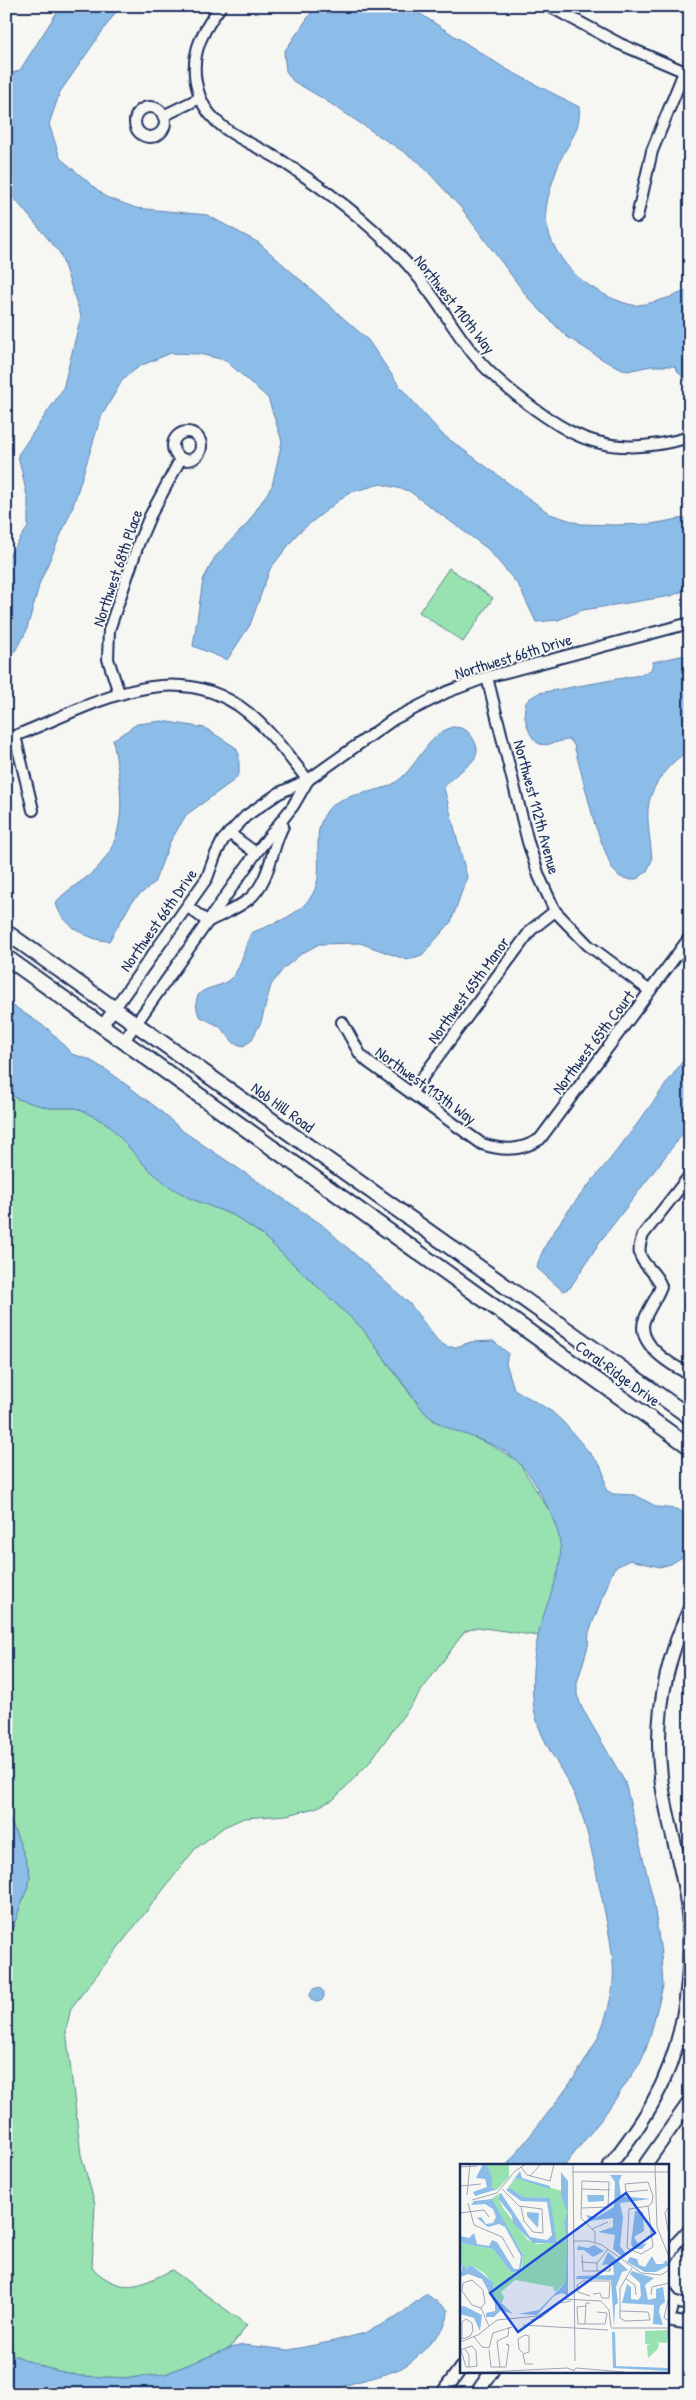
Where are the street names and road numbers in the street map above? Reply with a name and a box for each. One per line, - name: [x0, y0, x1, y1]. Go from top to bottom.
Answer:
- street label: Northwest 110th Way: [409, 250, 501, 358]
- street label: Northwest 68th Place: [87, 506, 148, 629]
- street label: Northwest 66th Drive: [452, 628, 575, 684]
- street label: Northwest 112th Avenue: [509, 737, 566, 877]
- street label: Northwest 66th Drive: [114, 864, 202, 976]
- street label: Northwest 65th Manor: [422, 932, 514, 1048]
- street label: Northwest 65th Court: [547, 985, 640, 1098]
- street label: Northwest 113th Way: [371, 1041, 481, 1129]
- street label: Nob Hill Road: [247, 1077, 319, 1137]
- street label: Coral Ridge Drive: [571, 1335, 665, 1412]

